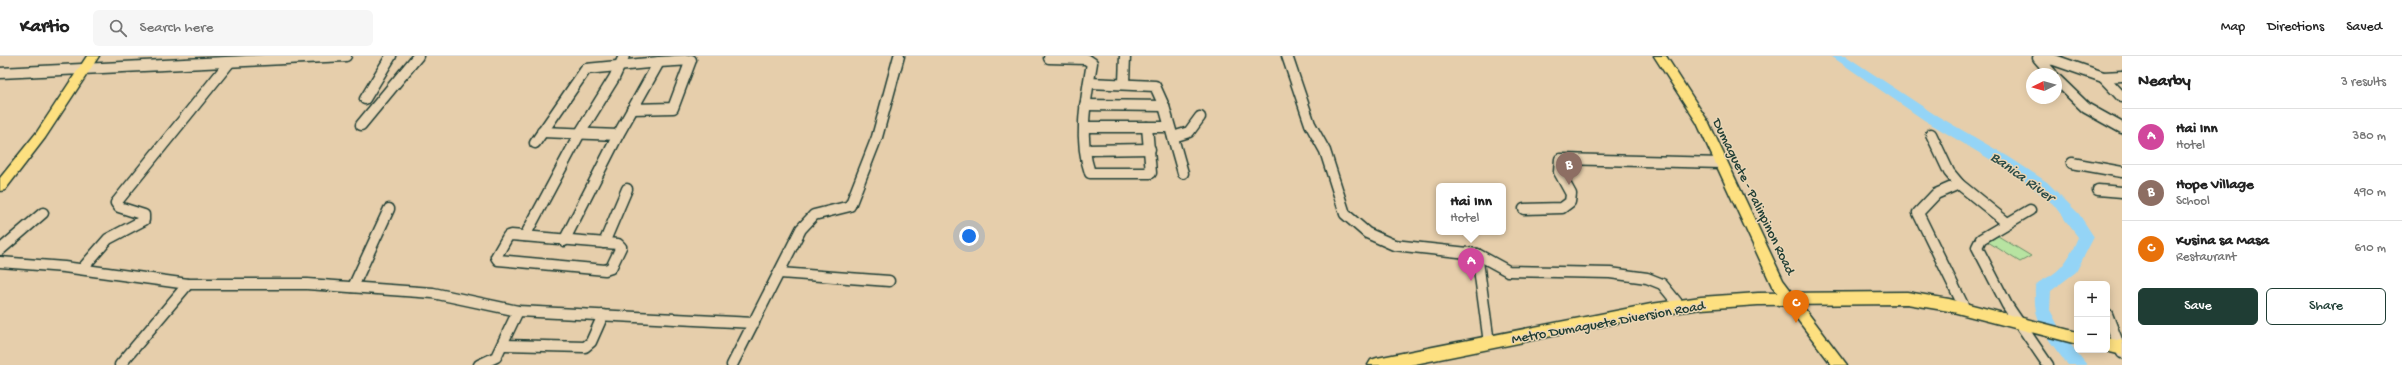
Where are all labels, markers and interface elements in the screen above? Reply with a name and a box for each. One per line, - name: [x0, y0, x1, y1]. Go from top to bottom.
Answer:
- search box: [93, 10, 373, 46]
- text: Kartio: [20, 16, 69, 39]
- icon: search: [107, 17, 129, 39]
- text: Search here: [139, 19, 213, 37]
- text: Map: [2221, 19, 2245, 36]
- text: Directions: [2267, 19, 2324, 36]
- text: Saved: [2346, 19, 2382, 36]
- north arrow: [2026, 68, 2062, 104]
- text: Nearby: [2138, 72, 2191, 92]
- text: 3 results: [2341, 75, 2386, 90]
- street label: Dumaguete - Palinpinon Road: [1707, 115, 1799, 280]
- text: Hai Inn: [2176, 120, 2218, 138]
- text: A: [2147, 129, 2155, 144]
- text: 380 m: [2352, 129, 2386, 144]
- text: Hotel: [2176, 138, 2205, 153]
- water label: Banica River: [1987, 149, 2059, 208]
- pin: B: [1556, 152, 1582, 185]
- text: Hope Village: [2176, 176, 2254, 194]
- popup: [1436, 183, 1506, 235]
- text: B: [2148, 185, 2154, 200]
- text: 490 m: [2354, 185, 2386, 200]
- text: Hai Inn: [1450, 193, 1492, 211]
- text: School: [2176, 194, 2210, 209]
- text: Hotel: [1450, 211, 1479, 226]
- your location: [959, 226, 979, 246]
- text: Kusina sa Masa: [2176, 232, 2269, 250]
- text: C: [2147, 241, 2155, 256]
- text: 610 m: [2354, 241, 2386, 256]
- pin: A: [1458, 248, 1484, 281]
- text: Restaurant: [2176, 250, 2236, 265]
- map controls: [2074, 281, 2110, 353]
- button: +: [2074, 281, 2110, 317]
- button: Save: [2138, 288, 2258, 325]
- button: Share: [2266, 288, 2386, 325]
- pin: C: [1783, 290, 1809, 323]
- street label: Metro Dumaguete Diversion Road: [1510, 298, 1708, 349]
- button: −: [2074, 317, 2110, 353]

